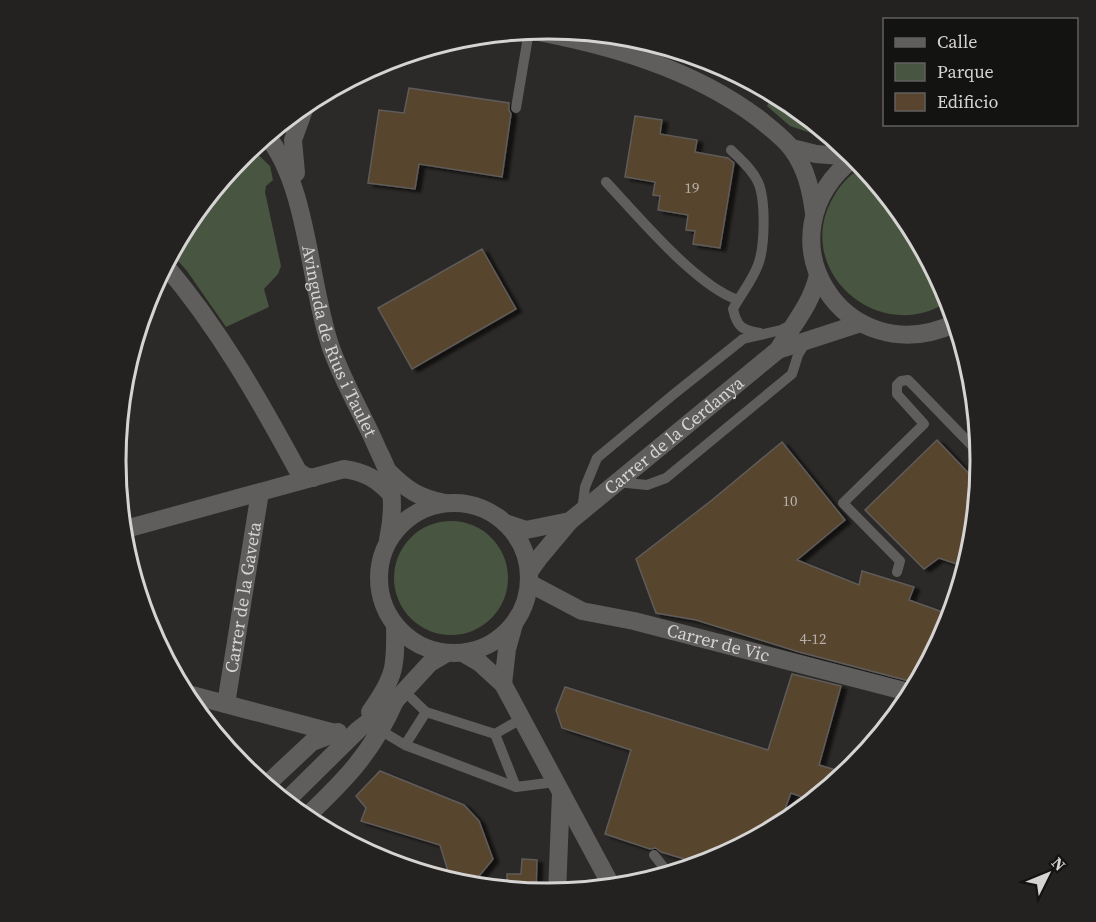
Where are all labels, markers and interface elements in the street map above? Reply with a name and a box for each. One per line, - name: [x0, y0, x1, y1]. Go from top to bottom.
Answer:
- legend: [883, 18, 1078, 126]
- text: Calle: [937, 29, 977, 54]
- text: Parque: [937, 59, 994, 84]
- text: Edificio: [937, 89, 998, 114]
- house number: 19: [684, 177, 700, 198]
- street label: Avinguda de Rius i Taulet: [296, 243, 383, 441]
- street label: Carrer de la Cerdanya: [598, 370, 749, 500]
- house number: 10: [782, 490, 798, 511]
- street label: Carrer de la Gaveta: [218, 519, 267, 675]
- street label: Carrer de Vic: [664, 617, 773, 668]
- house number: 4-12: [799, 628, 827, 649]
- north arrow: [1018, 844, 1078, 904]
- text: N: [1047, 852, 1071, 876]

